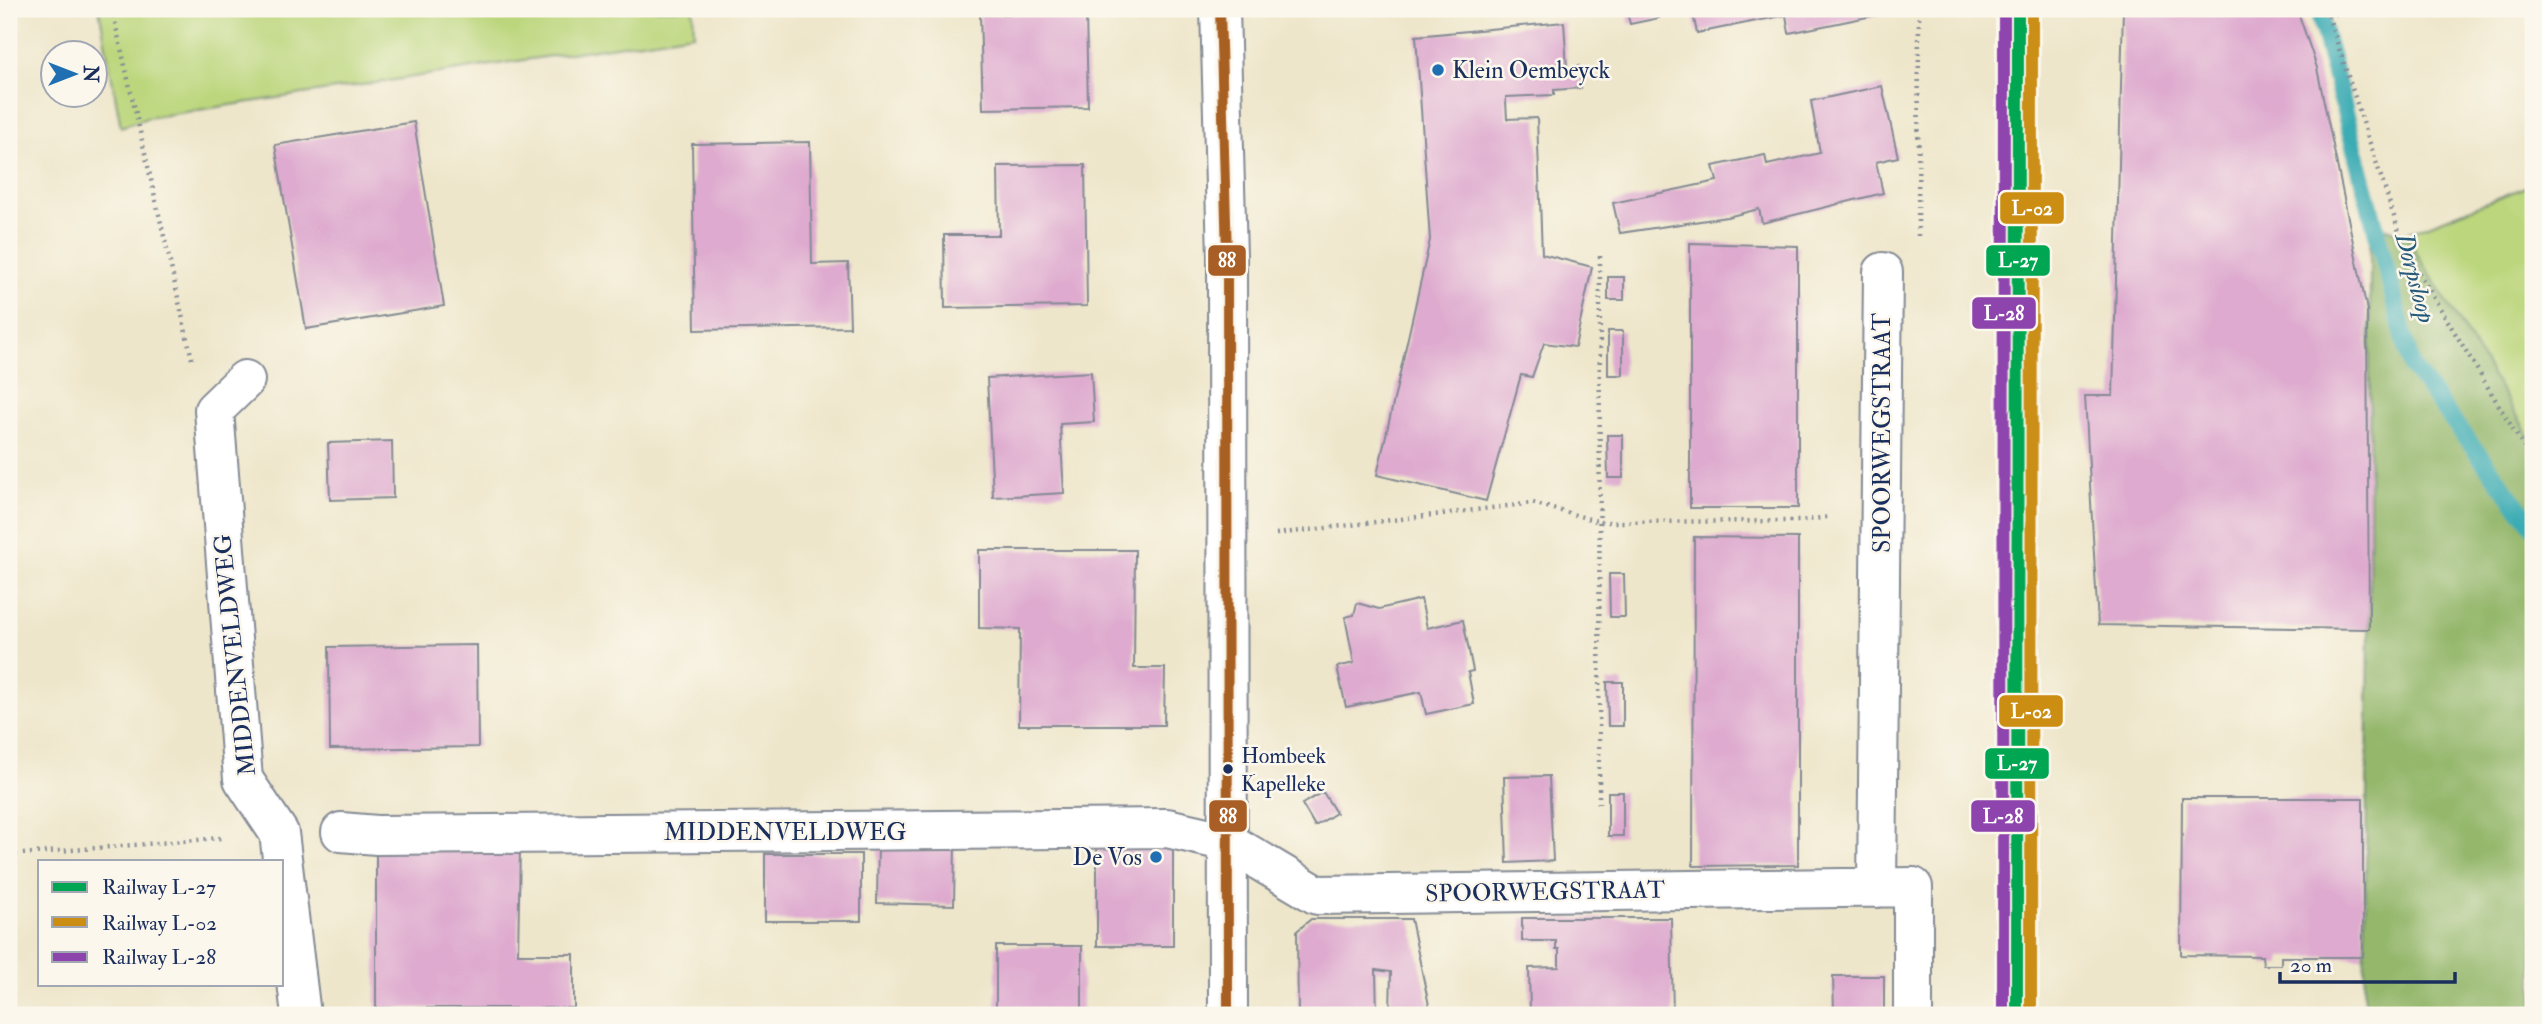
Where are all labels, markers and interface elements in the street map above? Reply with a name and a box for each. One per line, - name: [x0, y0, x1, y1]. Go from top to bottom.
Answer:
- north arrow: [38, 38, 108, 108]
- place label: Klein Oembeyck: [1452, 55, 1611, 86]
- marker: Klein Oembeyck: [1430, 62, 1446, 78]
- text: N: [78, 64, 102, 83]
- line badge: L-02: [1999, 191, 2065, 225]
- text: L-02: [2011, 197, 2053, 221]
- water label: Dorpsloop: [2387, 228, 2442, 327]
- line badge: 88: [1207, 244, 1247, 277]
- line badge: L-27: [1985, 244, 2051, 277]
- text: 88: [1218, 249, 1236, 273]
- text: L-27: [1998, 249, 2038, 273]
- line badge: L-28: [1971, 296, 2037, 330]
- text: L-28: [1984, 302, 2024, 326]
- street label: SPOORWEGSTRAAT: [1867, 313, 1898, 553]
- street label: MIDDENVELDWEG: [207, 533, 263, 777]
- line badge: L-02: [1998, 694, 2064, 728]
- text: L-02: [2010, 700, 2052, 724]
- place label: Hombeek Kapelleke: [1241, 742, 1326, 799]
- line badge: L-27: [1984, 747, 2050, 780]
- text: L-27: [1997, 752, 2037, 776]
- marker: Hombeek Kapelleke: [1221, 762, 1235, 776]
- line badge: 88: [1208, 799, 1248, 833]
- line badge: L-28: [1970, 799, 2036, 833]
- text: 88: [1219, 805, 1237, 829]
- text: L-28: [1983, 805, 2023, 829]
- street label: MIDDENVELDWEG: [664, 817, 906, 848]
- place label: De Vos: [1073, 842, 1142, 873]
- marker: De Vos: [1148, 849, 1164, 865]
- legend: [38, 860, 284, 986]
- text: Railway L-27: [102, 874, 216, 901]
- street label: SPOORWEGSTRAAT: [1425, 874, 1665, 910]
- text: Railway L-02: [102, 910, 217, 937]
- scale bar: [2280, 940, 2454, 984]
- text: Railway L-28: [102, 944, 216, 971]
- text: 20 m: [2290, 952, 2332, 979]

